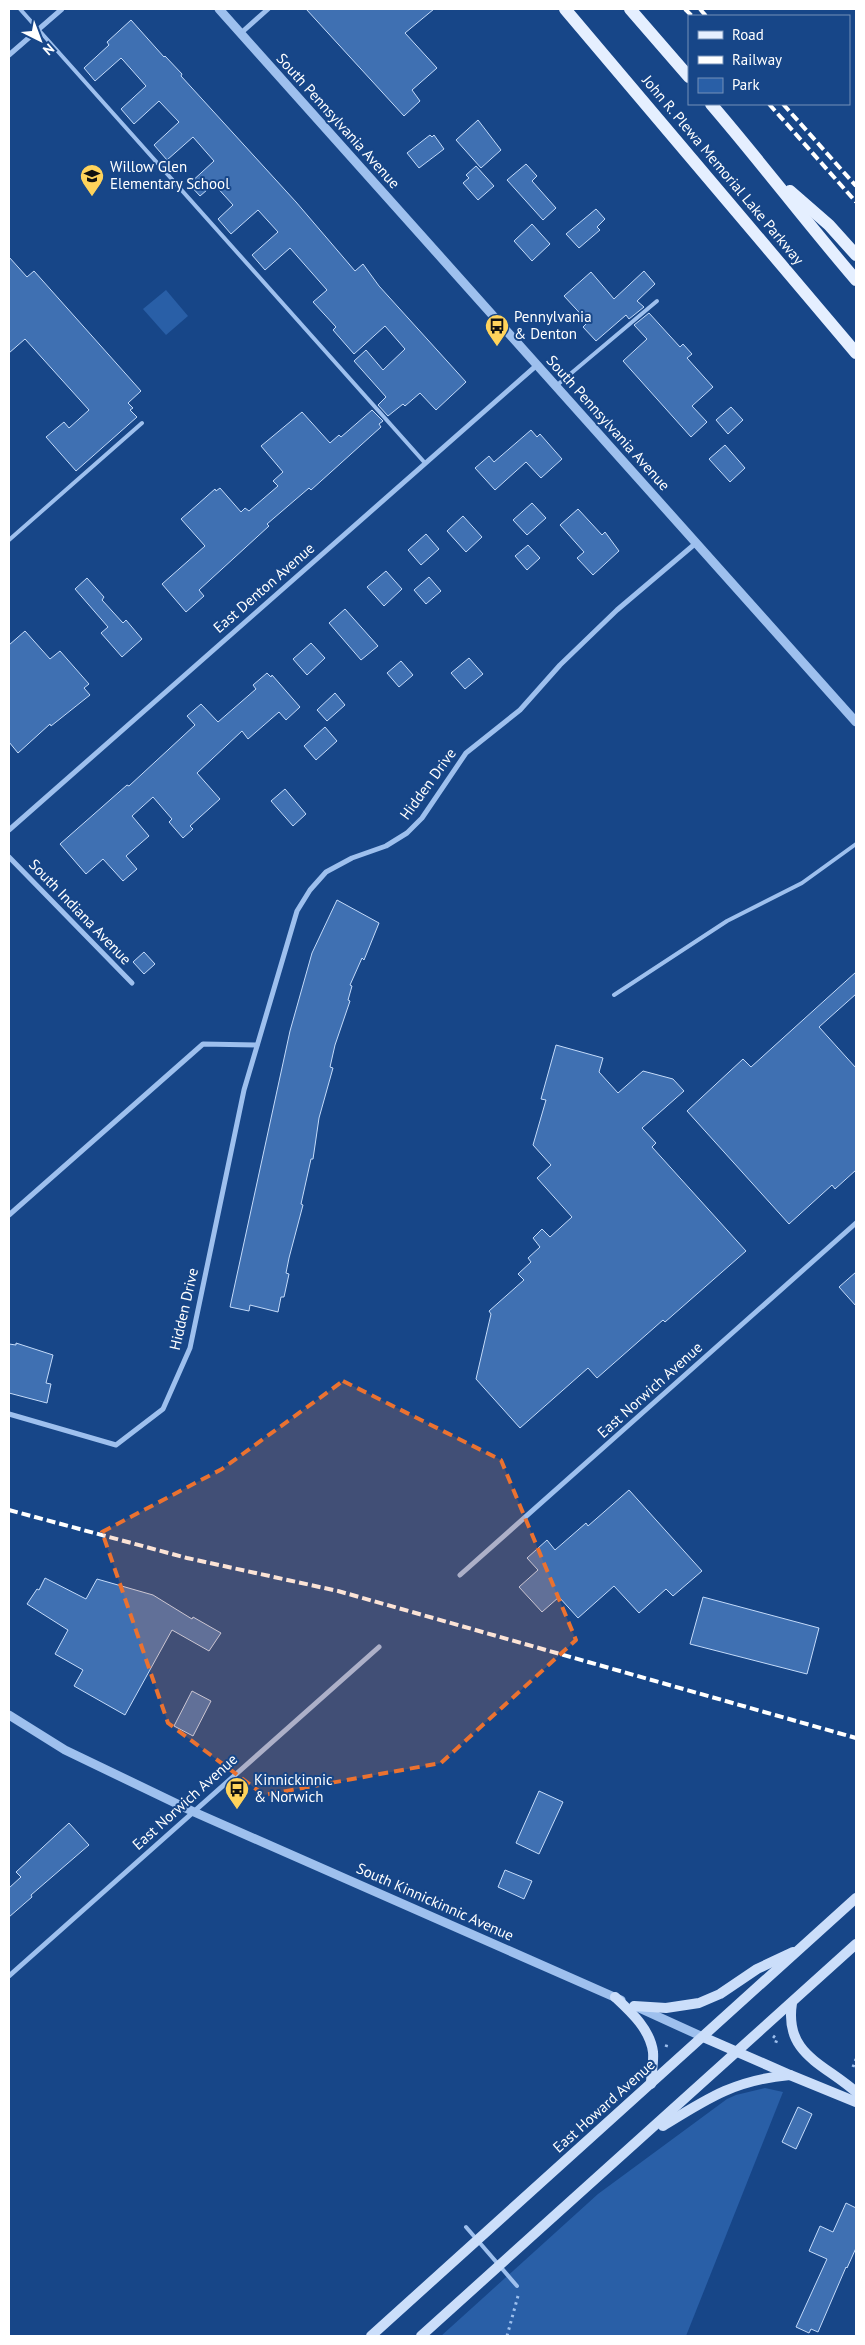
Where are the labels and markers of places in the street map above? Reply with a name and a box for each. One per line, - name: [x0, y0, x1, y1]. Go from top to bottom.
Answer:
- place label: Willow Glen Elementary School: [110, 157, 230, 193]
- school or university icon: Willow Glen Elementary School: [79, 163, 105, 197]
- place label: Pennylvania & Denton: [514, 307, 592, 343]
- bus stop icon: Pennylvania & Denton: [484, 313, 510, 347]
- place label: Kinnickinnic & Norwich: [254, 1770, 333, 1806]
- bus stop icon: Kinnickinnic & Norwich: [224, 1776, 250, 1810]

